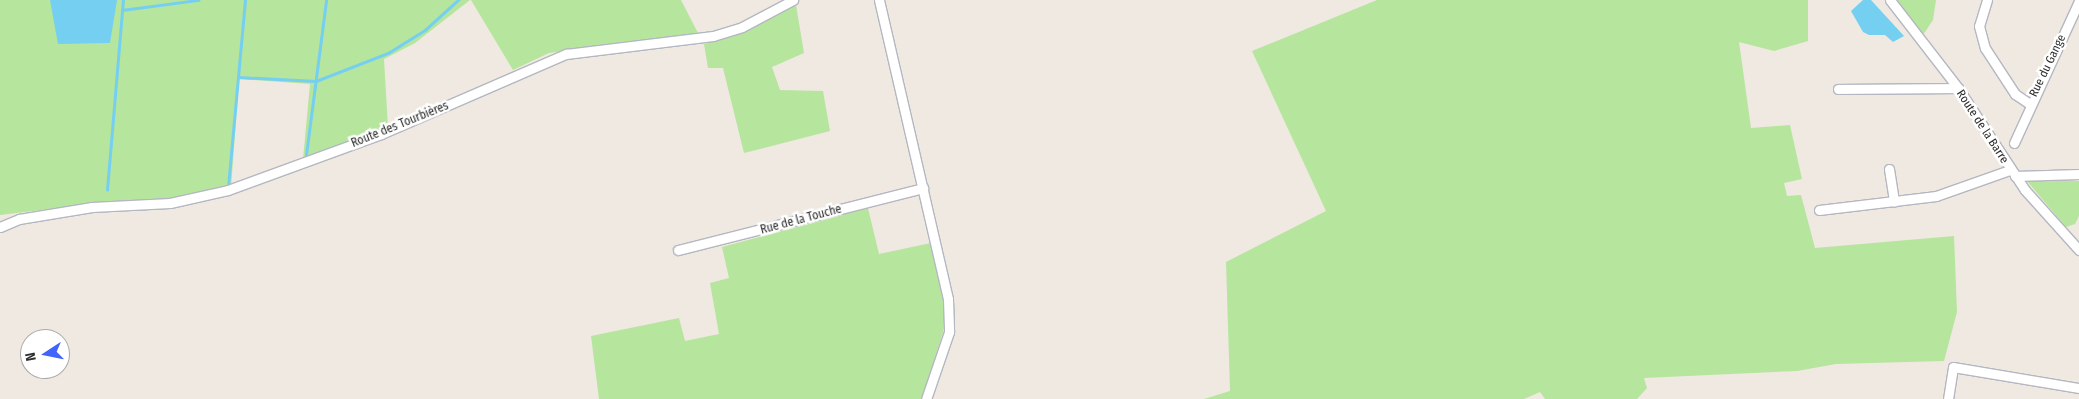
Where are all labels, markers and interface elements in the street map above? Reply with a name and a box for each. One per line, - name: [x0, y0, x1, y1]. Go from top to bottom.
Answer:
- street label: Rue du Gange: [2027, 32, 2069, 100]
- street label: Route de la Barre: [1953, 88, 2011, 166]
- street label: Route des Tourbières: [349, 99, 451, 151]
- street label: Rue de la Touche: [759, 202, 843, 238]
- north arrow: [20, 329, 70, 379]
- text: N: [22, 351, 40, 363]

